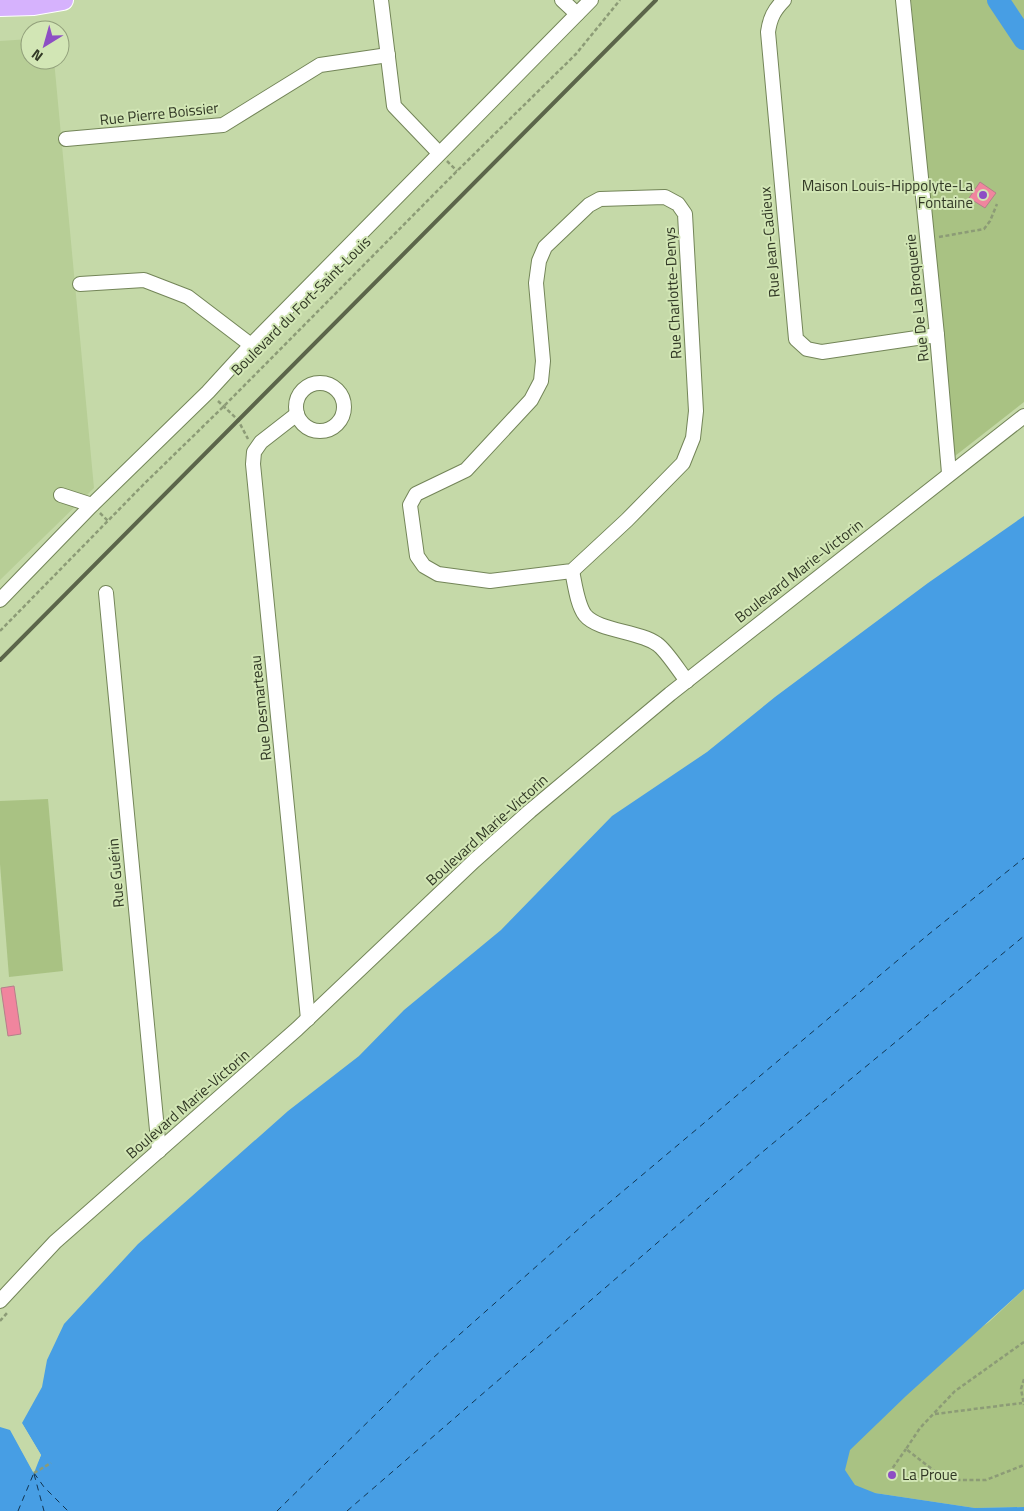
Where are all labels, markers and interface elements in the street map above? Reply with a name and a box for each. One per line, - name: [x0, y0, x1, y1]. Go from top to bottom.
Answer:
- north arrow: [20, 20, 70, 70]
- text: N: [27, 44, 47, 67]
- street label: Rue Pierre Boissier: [98, 96, 219, 131]
- place label: Maison Louis-Hippolyte-La Fontaine: [802, 174, 973, 214]
- street label: Rue Jean-Cadieux: [753, 185, 786, 298]
- marker: Maison Louis-Hippolyte-La Fontaine: [977, 189, 989, 201]
- street label: Rue Charlotte-Denys: [658, 226, 687, 360]
- street label: Boulevard du Fort-Saint-Louis: [225, 230, 376, 381]
- street label: Rue De La Broquerie: [898, 233, 935, 363]
- street label: Boulevard Marie-Victorin: [730, 513, 868, 628]
- street label: Rue Desmarteau: [244, 654, 277, 762]
- street label: Boulevard Marie-Victorin: [420, 768, 553, 891]
- street label: Rue Guérin: [101, 837, 130, 909]
- street label: Boulevard Marie-Victorin: [121, 1043, 255, 1164]
- place label: La Proue: [902, 1463, 957, 1486]
- marker: La Proue: [886, 1469, 898, 1481]

